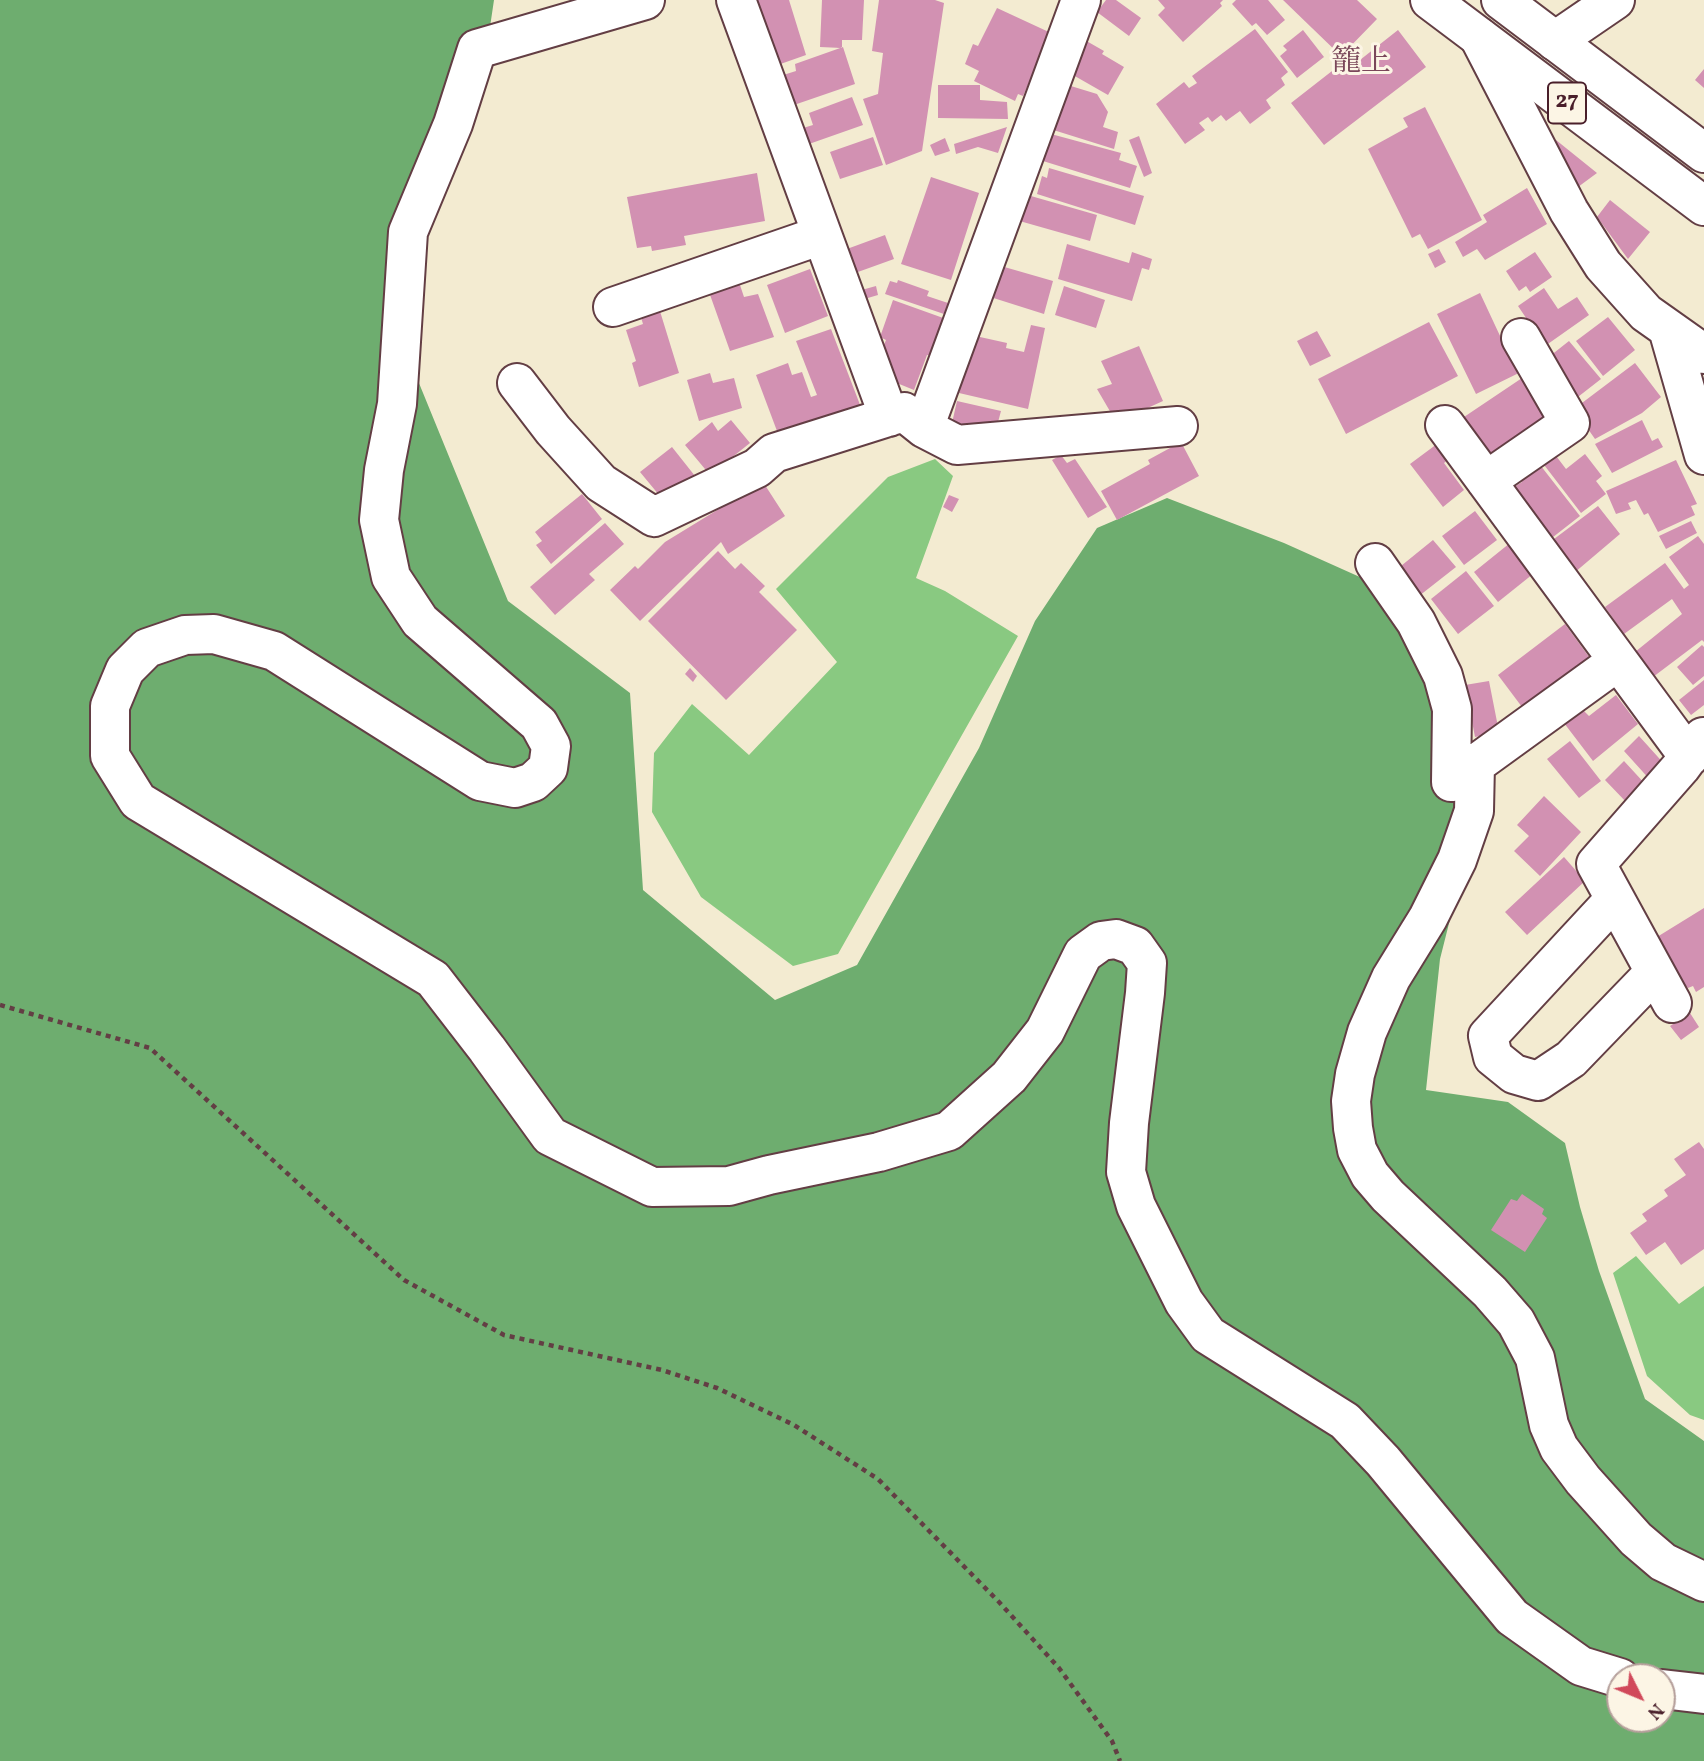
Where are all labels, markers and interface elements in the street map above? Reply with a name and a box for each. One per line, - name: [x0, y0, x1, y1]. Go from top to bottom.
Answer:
- district label: 籠上: [1331, 46, 1391, 82]
- road number: 27: [1548, 82, 1586, 124]
- north arrow: [1606, 1663, 1676, 1733]
- text: N: [1641, 1697, 1669, 1725]

